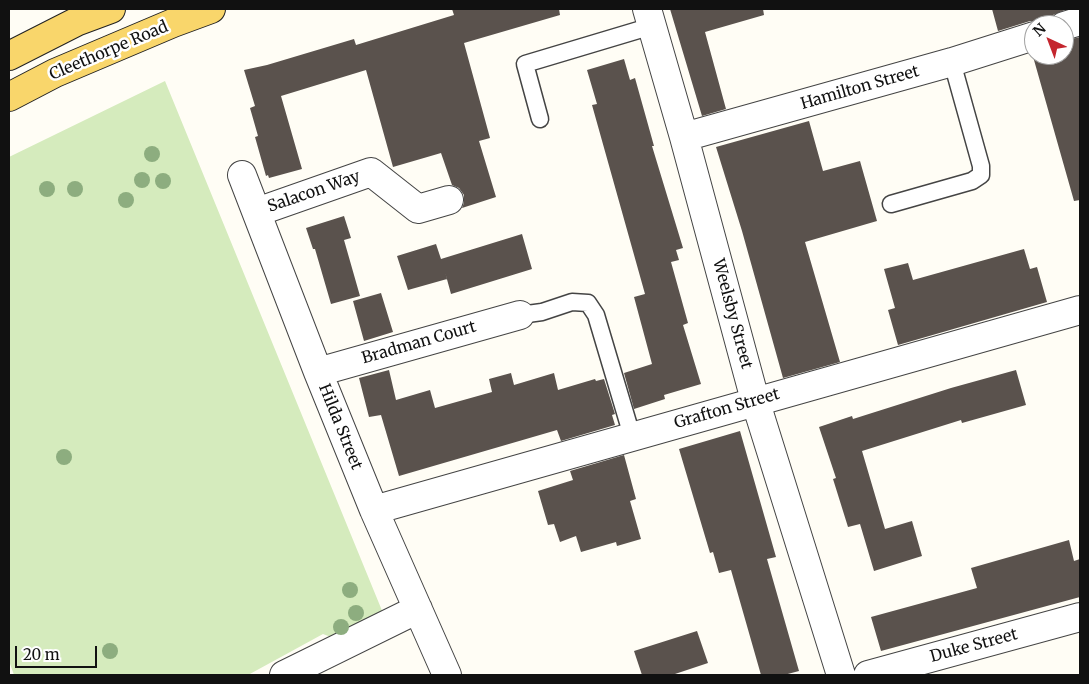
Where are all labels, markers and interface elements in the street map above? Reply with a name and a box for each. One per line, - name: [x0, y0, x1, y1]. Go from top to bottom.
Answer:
- north arrow: [1024, 15, 1074, 65]
- street label: Cleethorpe Road: [47, 17, 171, 85]
- text: N: [1029, 19, 1050, 40]
- street label: Hamilton Street: [798, 62, 922, 114]
- street label: Salacon Way: [265, 167, 363, 217]
- street label: Weelsby Street: [708, 257, 756, 371]
- street label: Bradman Court: [360, 318, 478, 368]
- street label: Hilda Street: [314, 381, 366, 473]
- street label: Grafton Street: [672, 385, 782, 433]
- street label: Duke Street: [928, 625, 1020, 667]
- scale bar: [18, 636, 100, 668]
- text: 20 m: [23, 645, 60, 664]

